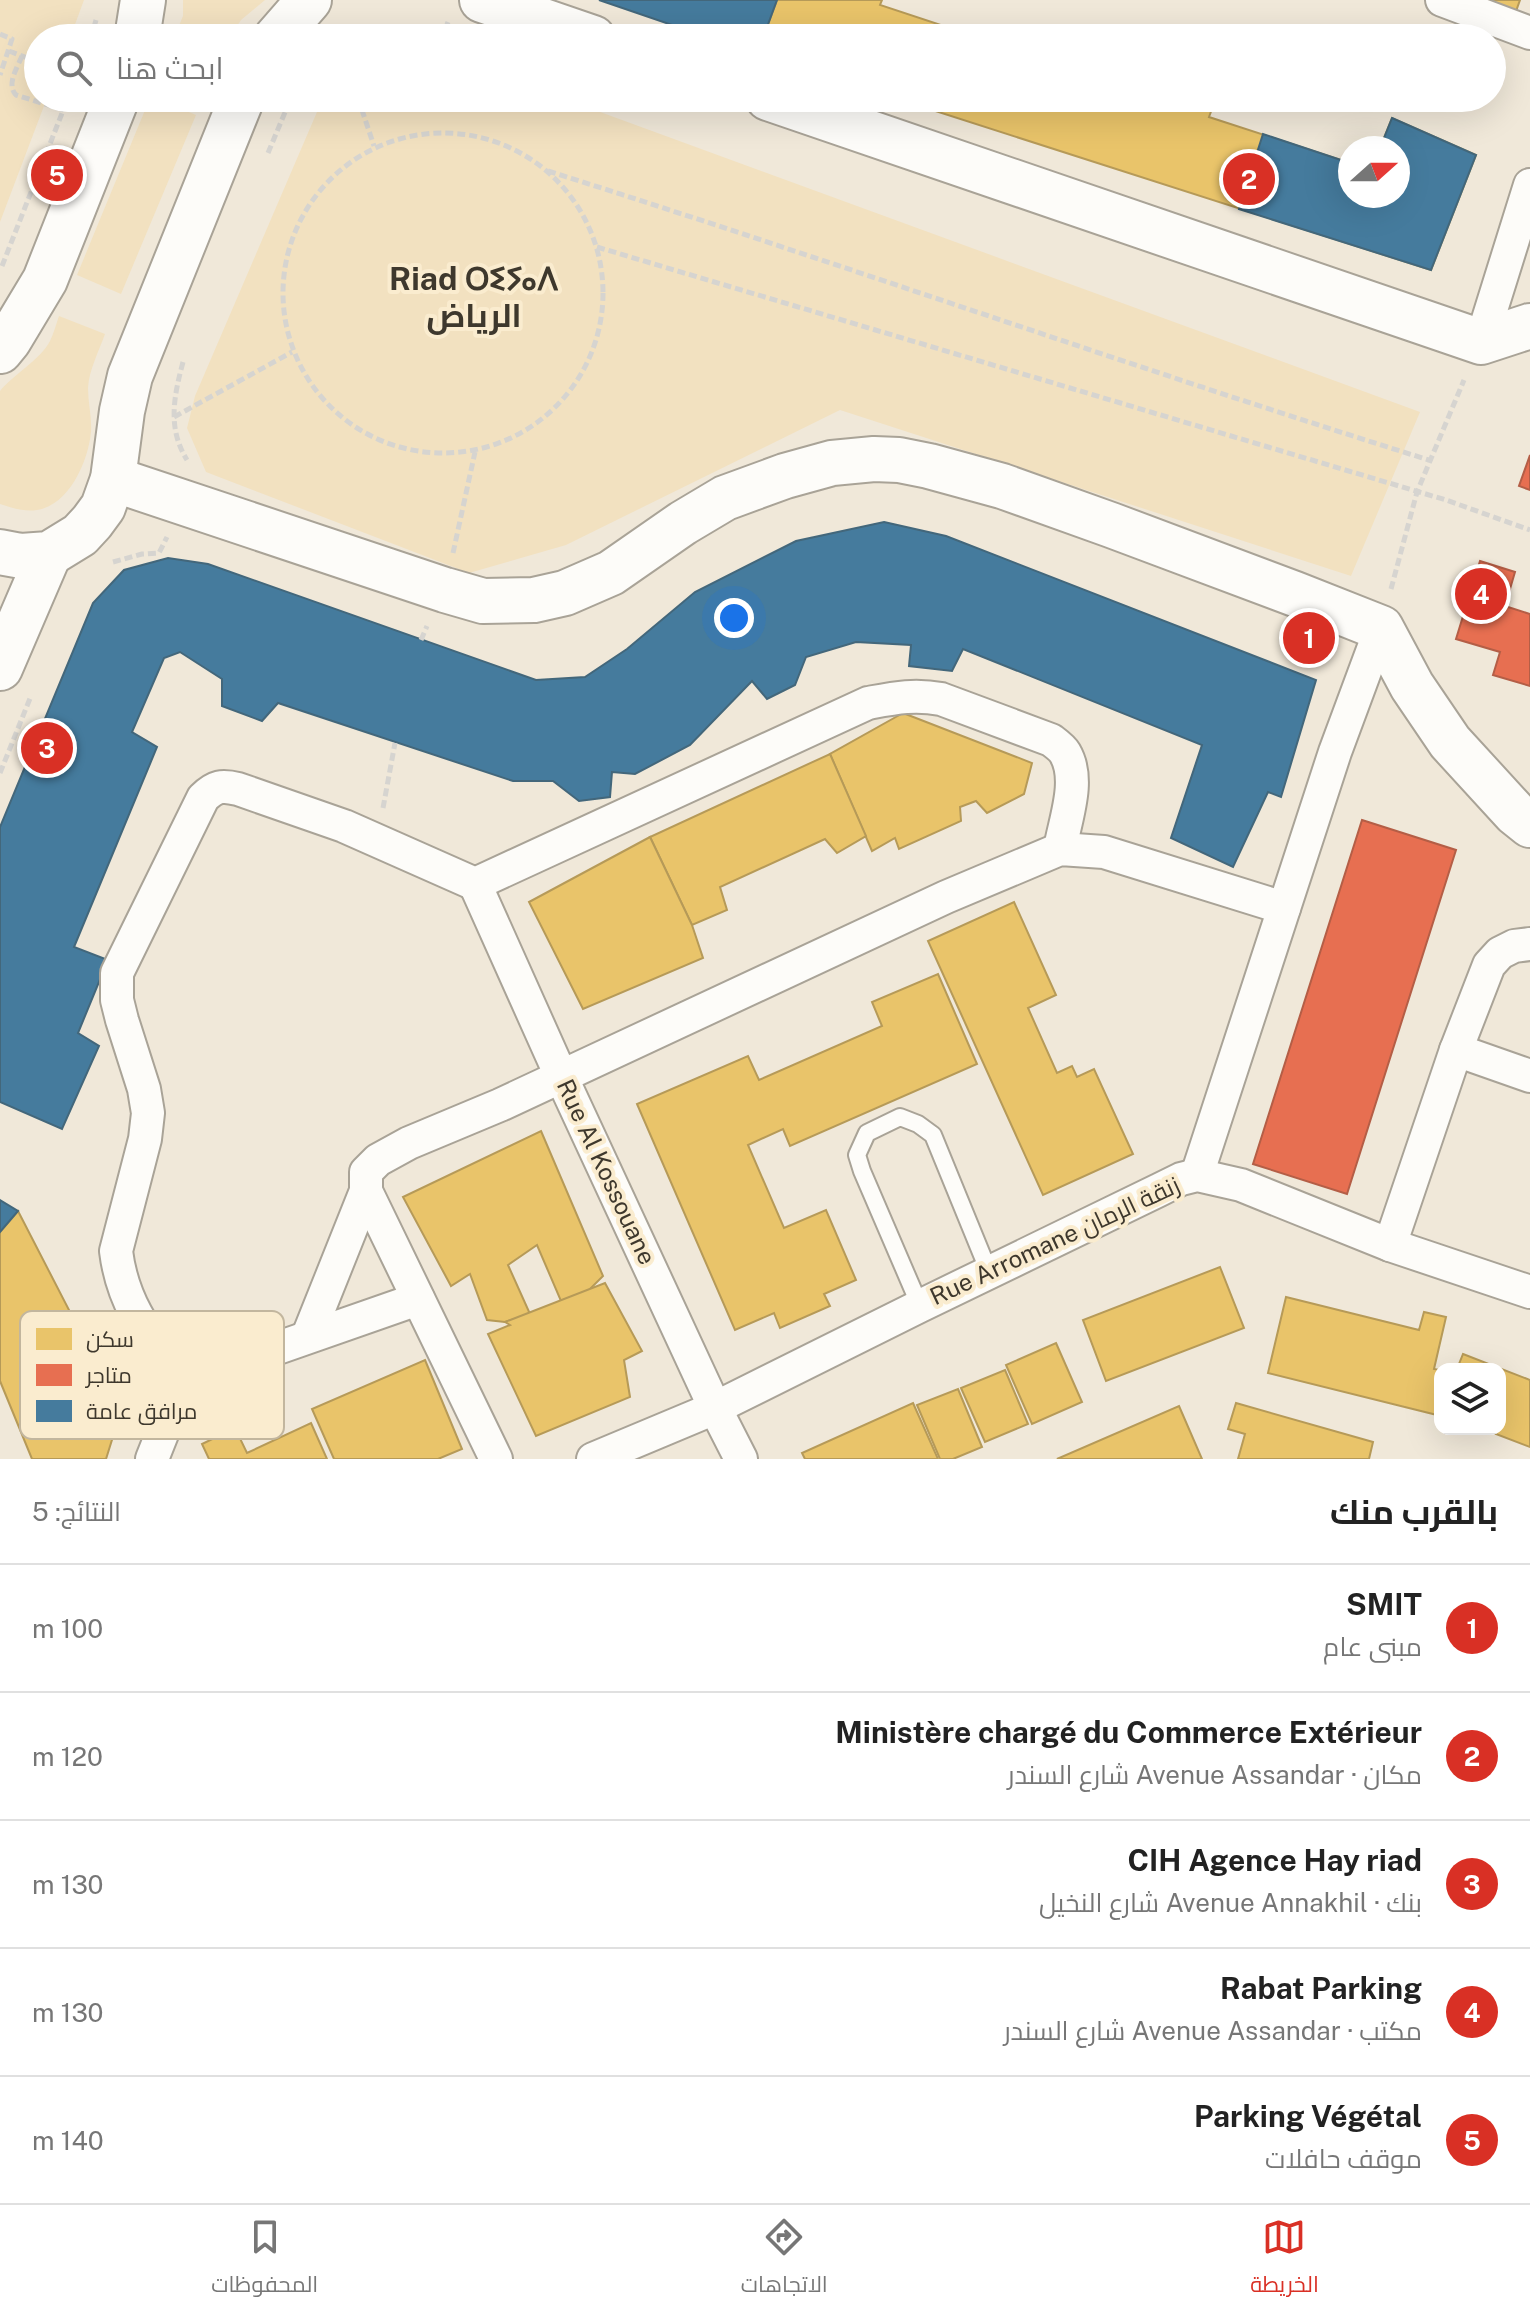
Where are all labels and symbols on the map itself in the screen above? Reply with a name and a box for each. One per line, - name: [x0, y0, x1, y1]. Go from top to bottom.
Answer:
- north arrow: [1338, 136, 1410, 208]
- pin: 5: [31, 145, 83, 205]
- pin: 2: [1223, 149, 1275, 209]
- district label: Riad ⵔⵉⵢⴰⴷ الرياض: [389, 260, 559, 335]
- pin: 4: [1455, 564, 1507, 624]
- your location: [714, 598, 754, 638]
- pin: 1: [1283, 608, 1335, 668]
- pin: 3: [21, 718, 73, 778]
- street label: Rue Al Kossouane: [552, 1075, 662, 1269]
- street label: Rue Arromane زنقة الرمان: [925, 1170, 1184, 1311]
- legend: [20, 1311, 284, 1439]
- text: سكن: [86, 1326, 134, 1353]
- text: متاجر: [84, 1362, 132, 1388]
- text: مرافق عامة: [86, 1398, 197, 1425]

